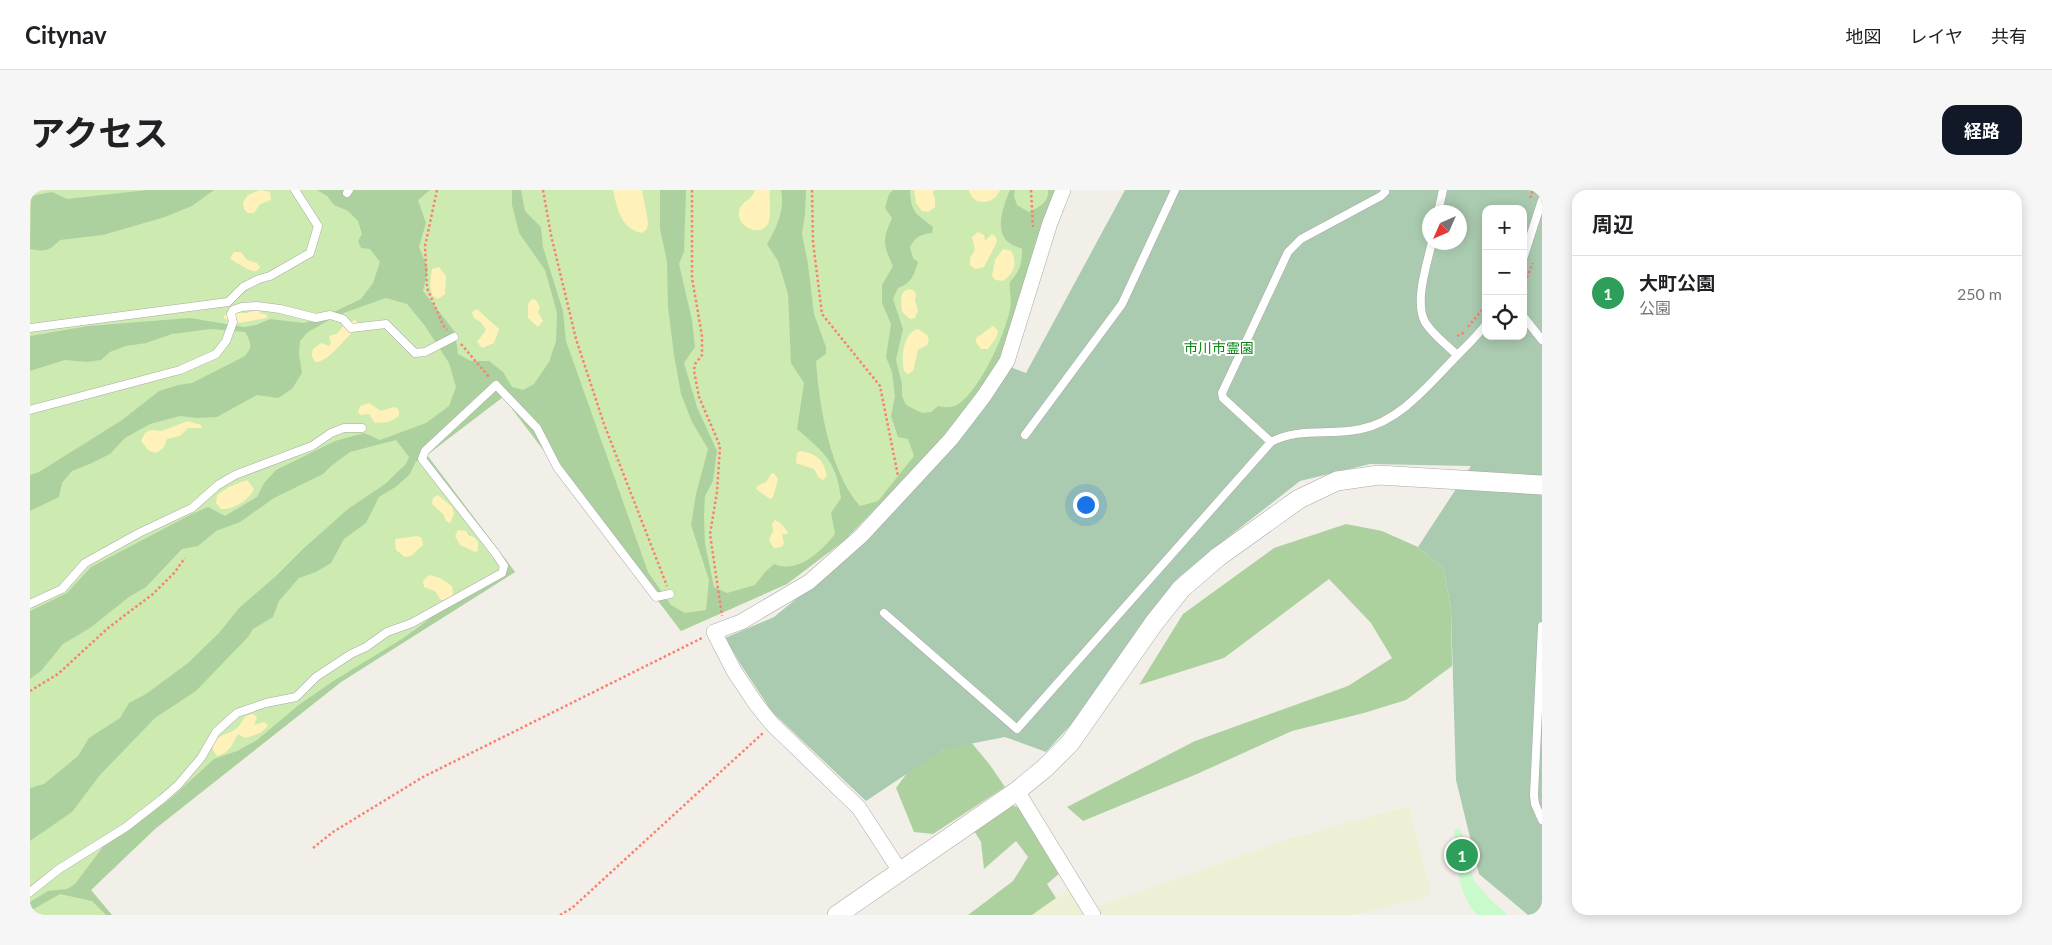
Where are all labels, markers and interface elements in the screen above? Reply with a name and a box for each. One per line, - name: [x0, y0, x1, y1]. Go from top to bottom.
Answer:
- text: Citynav: [25, 20, 107, 49]
- text: 地図: [1846, 25, 1882, 47]
- text: レイヤ: [1910, 25, 1963, 47]
- text: 共有: [1991, 25, 2027, 47]
- button: 経路: [1942, 105, 2022, 155]
- text: アクセス: [30, 111, 168, 153]
- north arrow: [1422, 205, 1467, 250]
- map controls: [1482, 205, 1527, 340]
- button: +: [1482, 205, 1527, 250]
- text: 周辺: [1592, 211, 1634, 236]
- button: −: [1482, 250, 1527, 295]
- text: 大町公園: [1639, 271, 1715, 294]
- text: 1: [1603, 284, 1613, 303]
- text: 250 m: [1957, 284, 2002, 303]
- button: locate: [1482, 295, 1527, 340]
- text: 公園: [1639, 298, 1671, 317]
- park label: 市川市霊園: [1184, 339, 1254, 356]
- your location: [1073, 492, 1099, 518]
- pin: 1: [1446, 836, 1478, 874]

